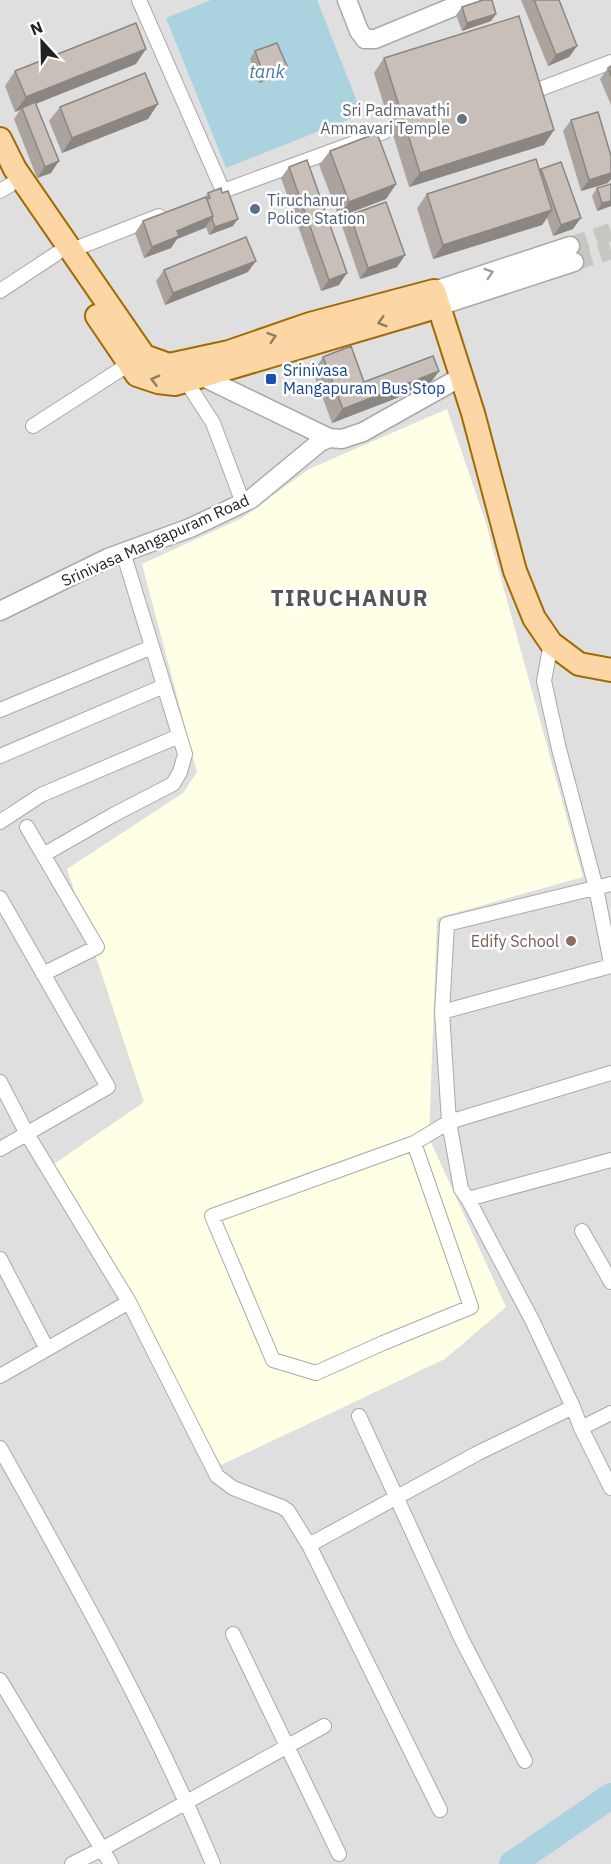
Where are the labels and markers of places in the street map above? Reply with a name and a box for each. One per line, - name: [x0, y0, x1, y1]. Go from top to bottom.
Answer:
- place label: Sri Padmavathi Ammavari Temple: [320, 100, 450, 138]
- marker: Sri Padmavathi Ammavari Temple: [455, 112, 469, 126]
- place label: Tiruchanur Police Station: [267, 190, 365, 228]
- marker: Tiruchanur Police Station: [248, 202, 262, 216]
- place label: Srinivasa Mangapuram Bus Stop: [283, 360, 445, 398]
- marker: Srinivasa Mangapuram Bus Stop: [264, 372, 278, 386]
- place label: Edify School: [471, 931, 559, 951]
- marker: Edify School: [564, 934, 578, 948]

